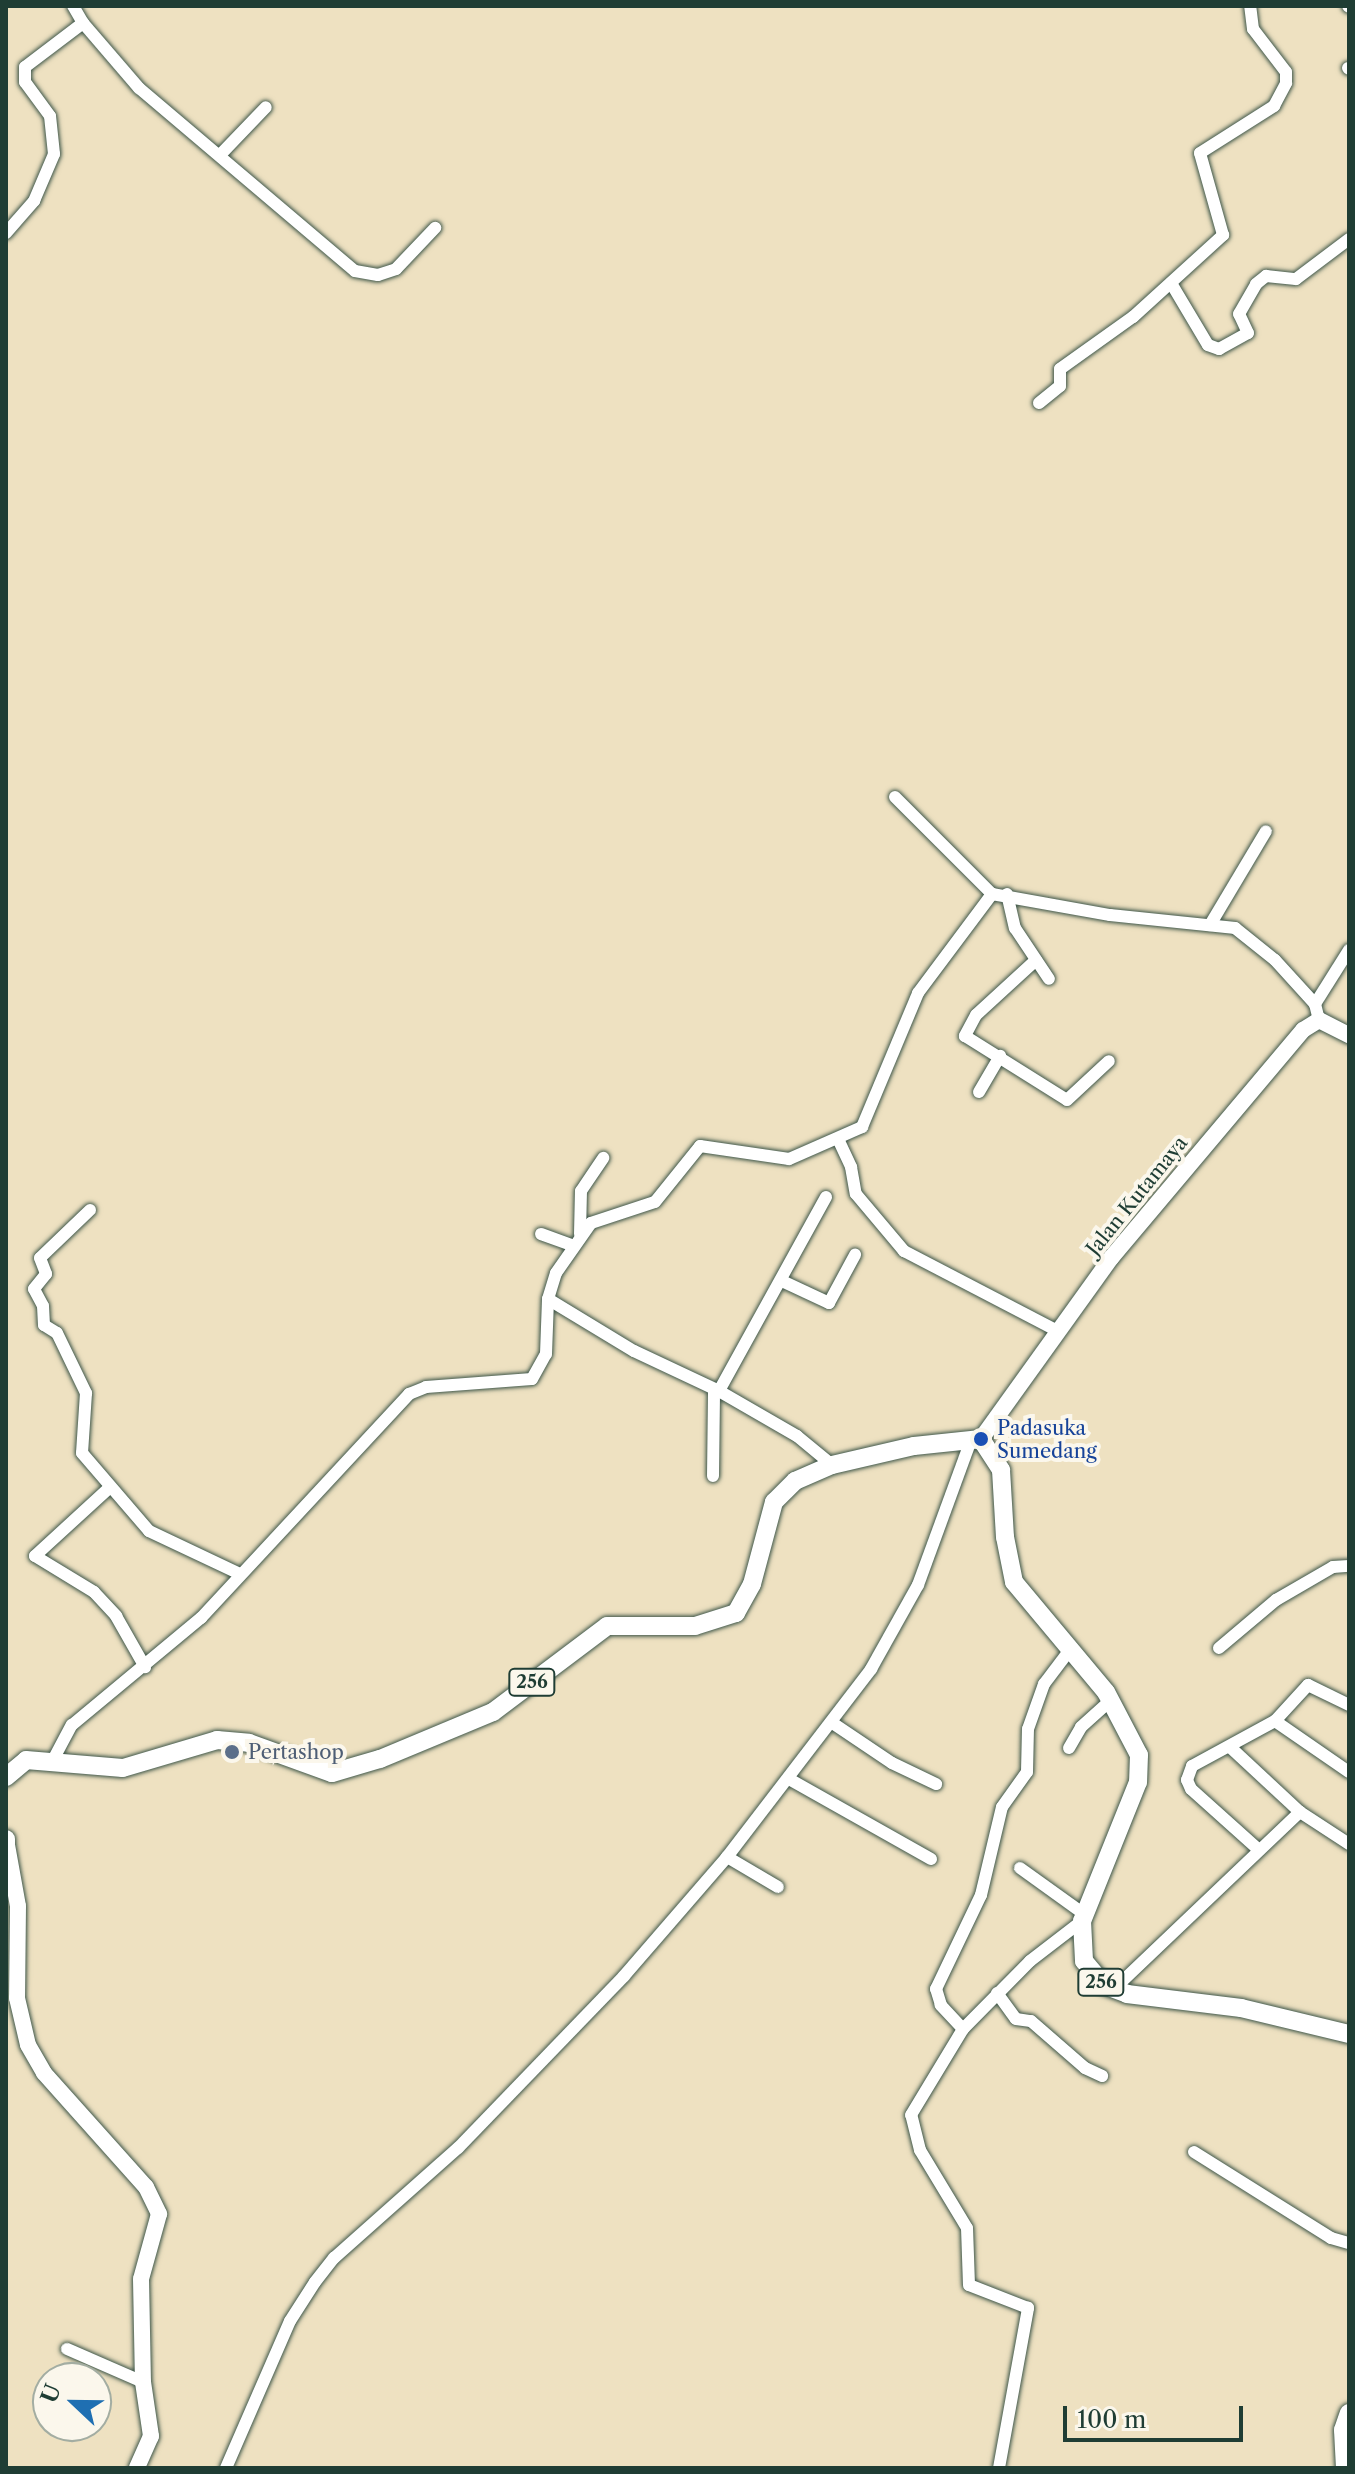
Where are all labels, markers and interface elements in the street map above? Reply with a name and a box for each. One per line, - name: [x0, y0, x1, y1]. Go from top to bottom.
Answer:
- street label: Jalan Kutamaya: [1081, 1131, 1193, 1261]
- place label: Padasuka Sumedang: [997, 1416, 1097, 1463]
- marker: Padasuka Sumedang: [972, 1430, 990, 1448]
- road number: 256: [508, 1668, 556, 1696]
- place label: Pertashop: [248, 1740, 344, 1764]
- marker: Pertashop: [223, 1743, 241, 1761]
- road number: 256: [1077, 1968, 1125, 1996]
- north arrow: [32, 2362, 112, 2442]
- text: U: [35, 2380, 67, 2407]
- scale bar: [1067, 2390, 1247, 2440]
- text: 100 m: [1077, 2405, 1146, 2434]

